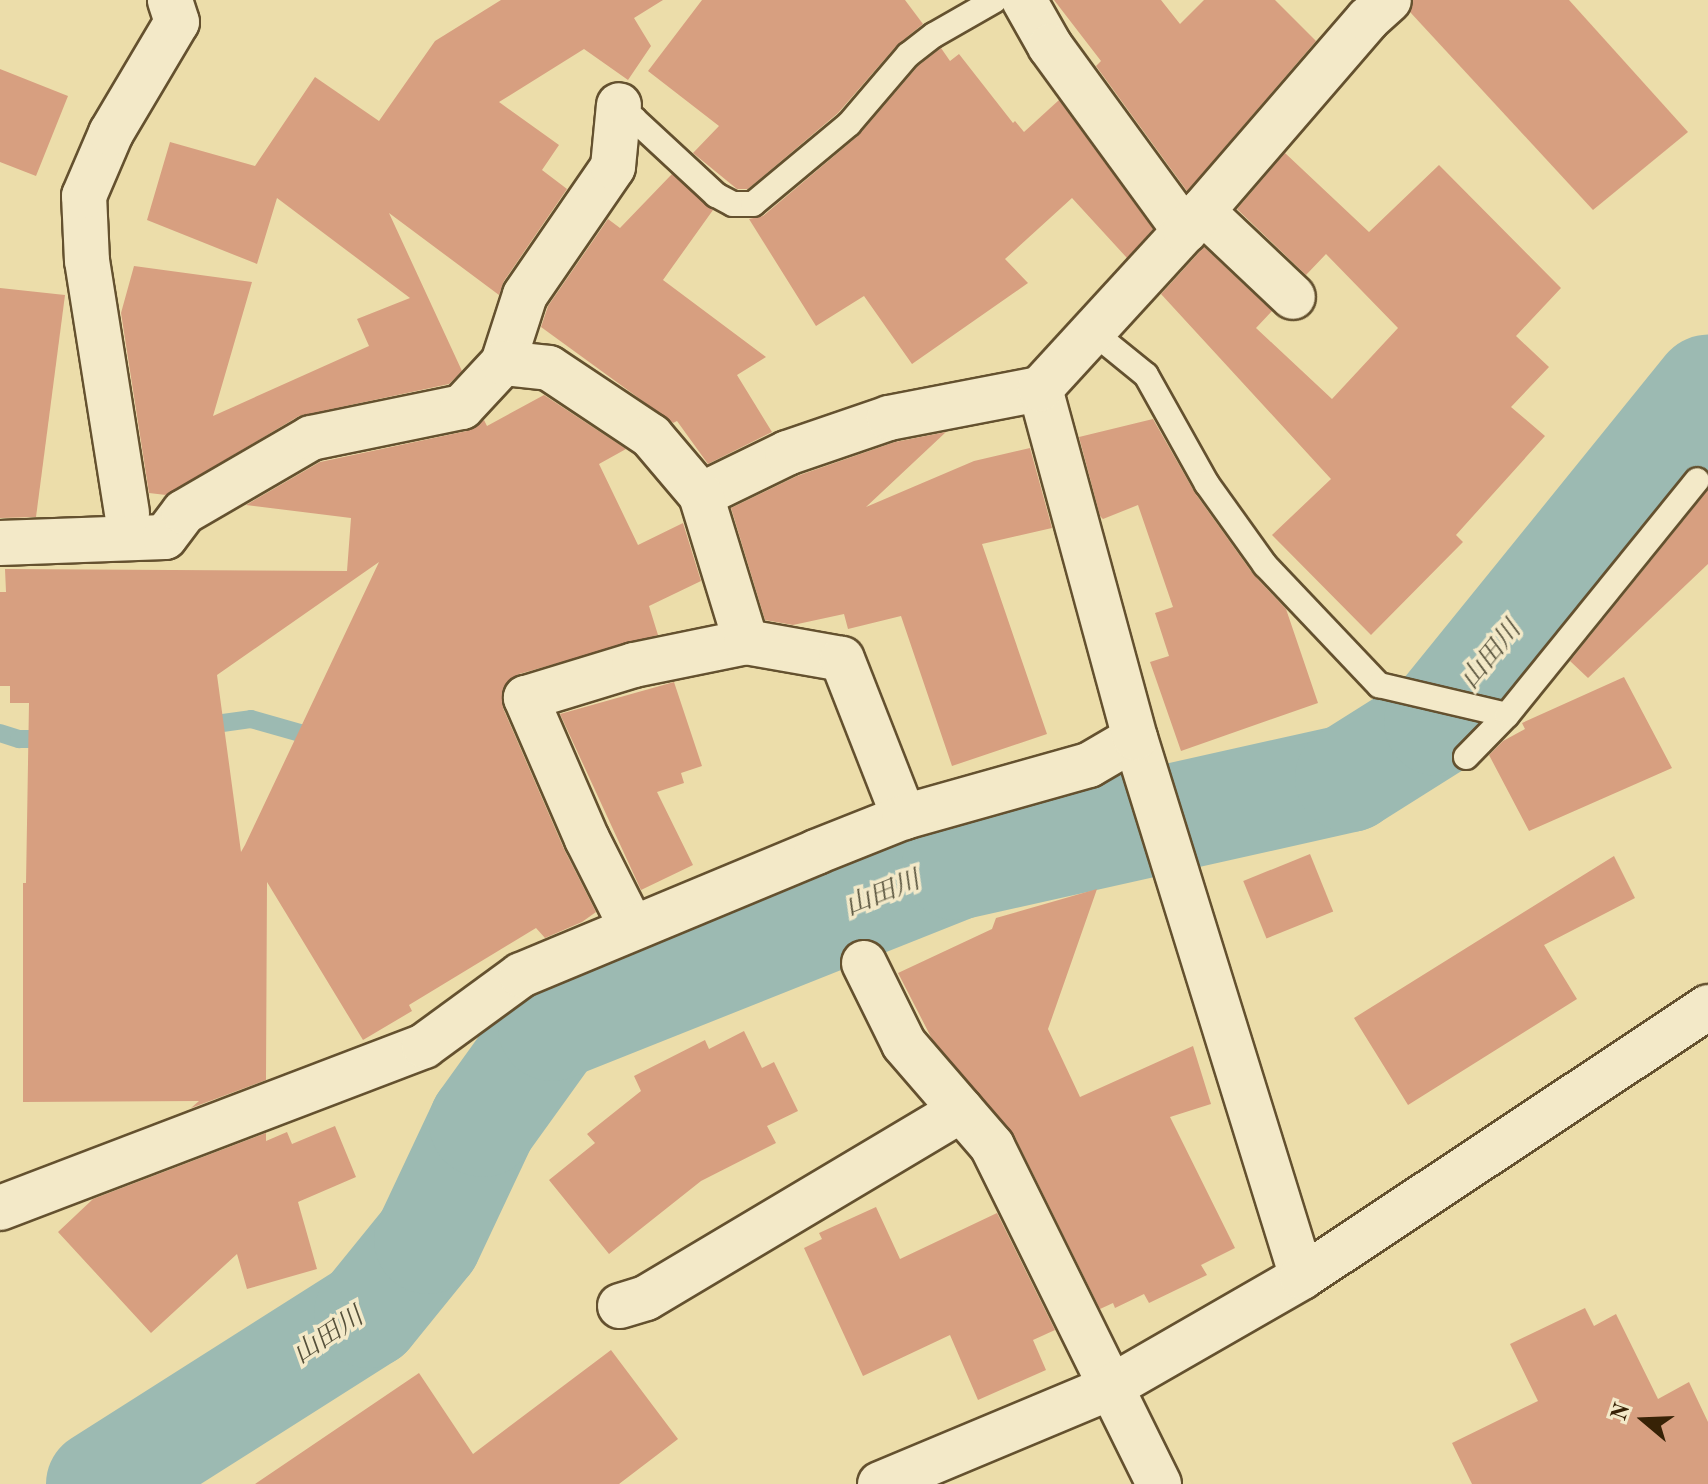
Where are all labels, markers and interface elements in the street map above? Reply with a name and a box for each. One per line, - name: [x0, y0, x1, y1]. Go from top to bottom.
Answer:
- water label: 山田川: [1455, 616, 1529, 696]
- water label: 山田川: [841, 866, 925, 924]
- water label: 山田川: [288, 1302, 370, 1372]
- north arrow: [1604, 1380, 1684, 1460]
- text: N: [1608, 1401, 1634, 1424]

